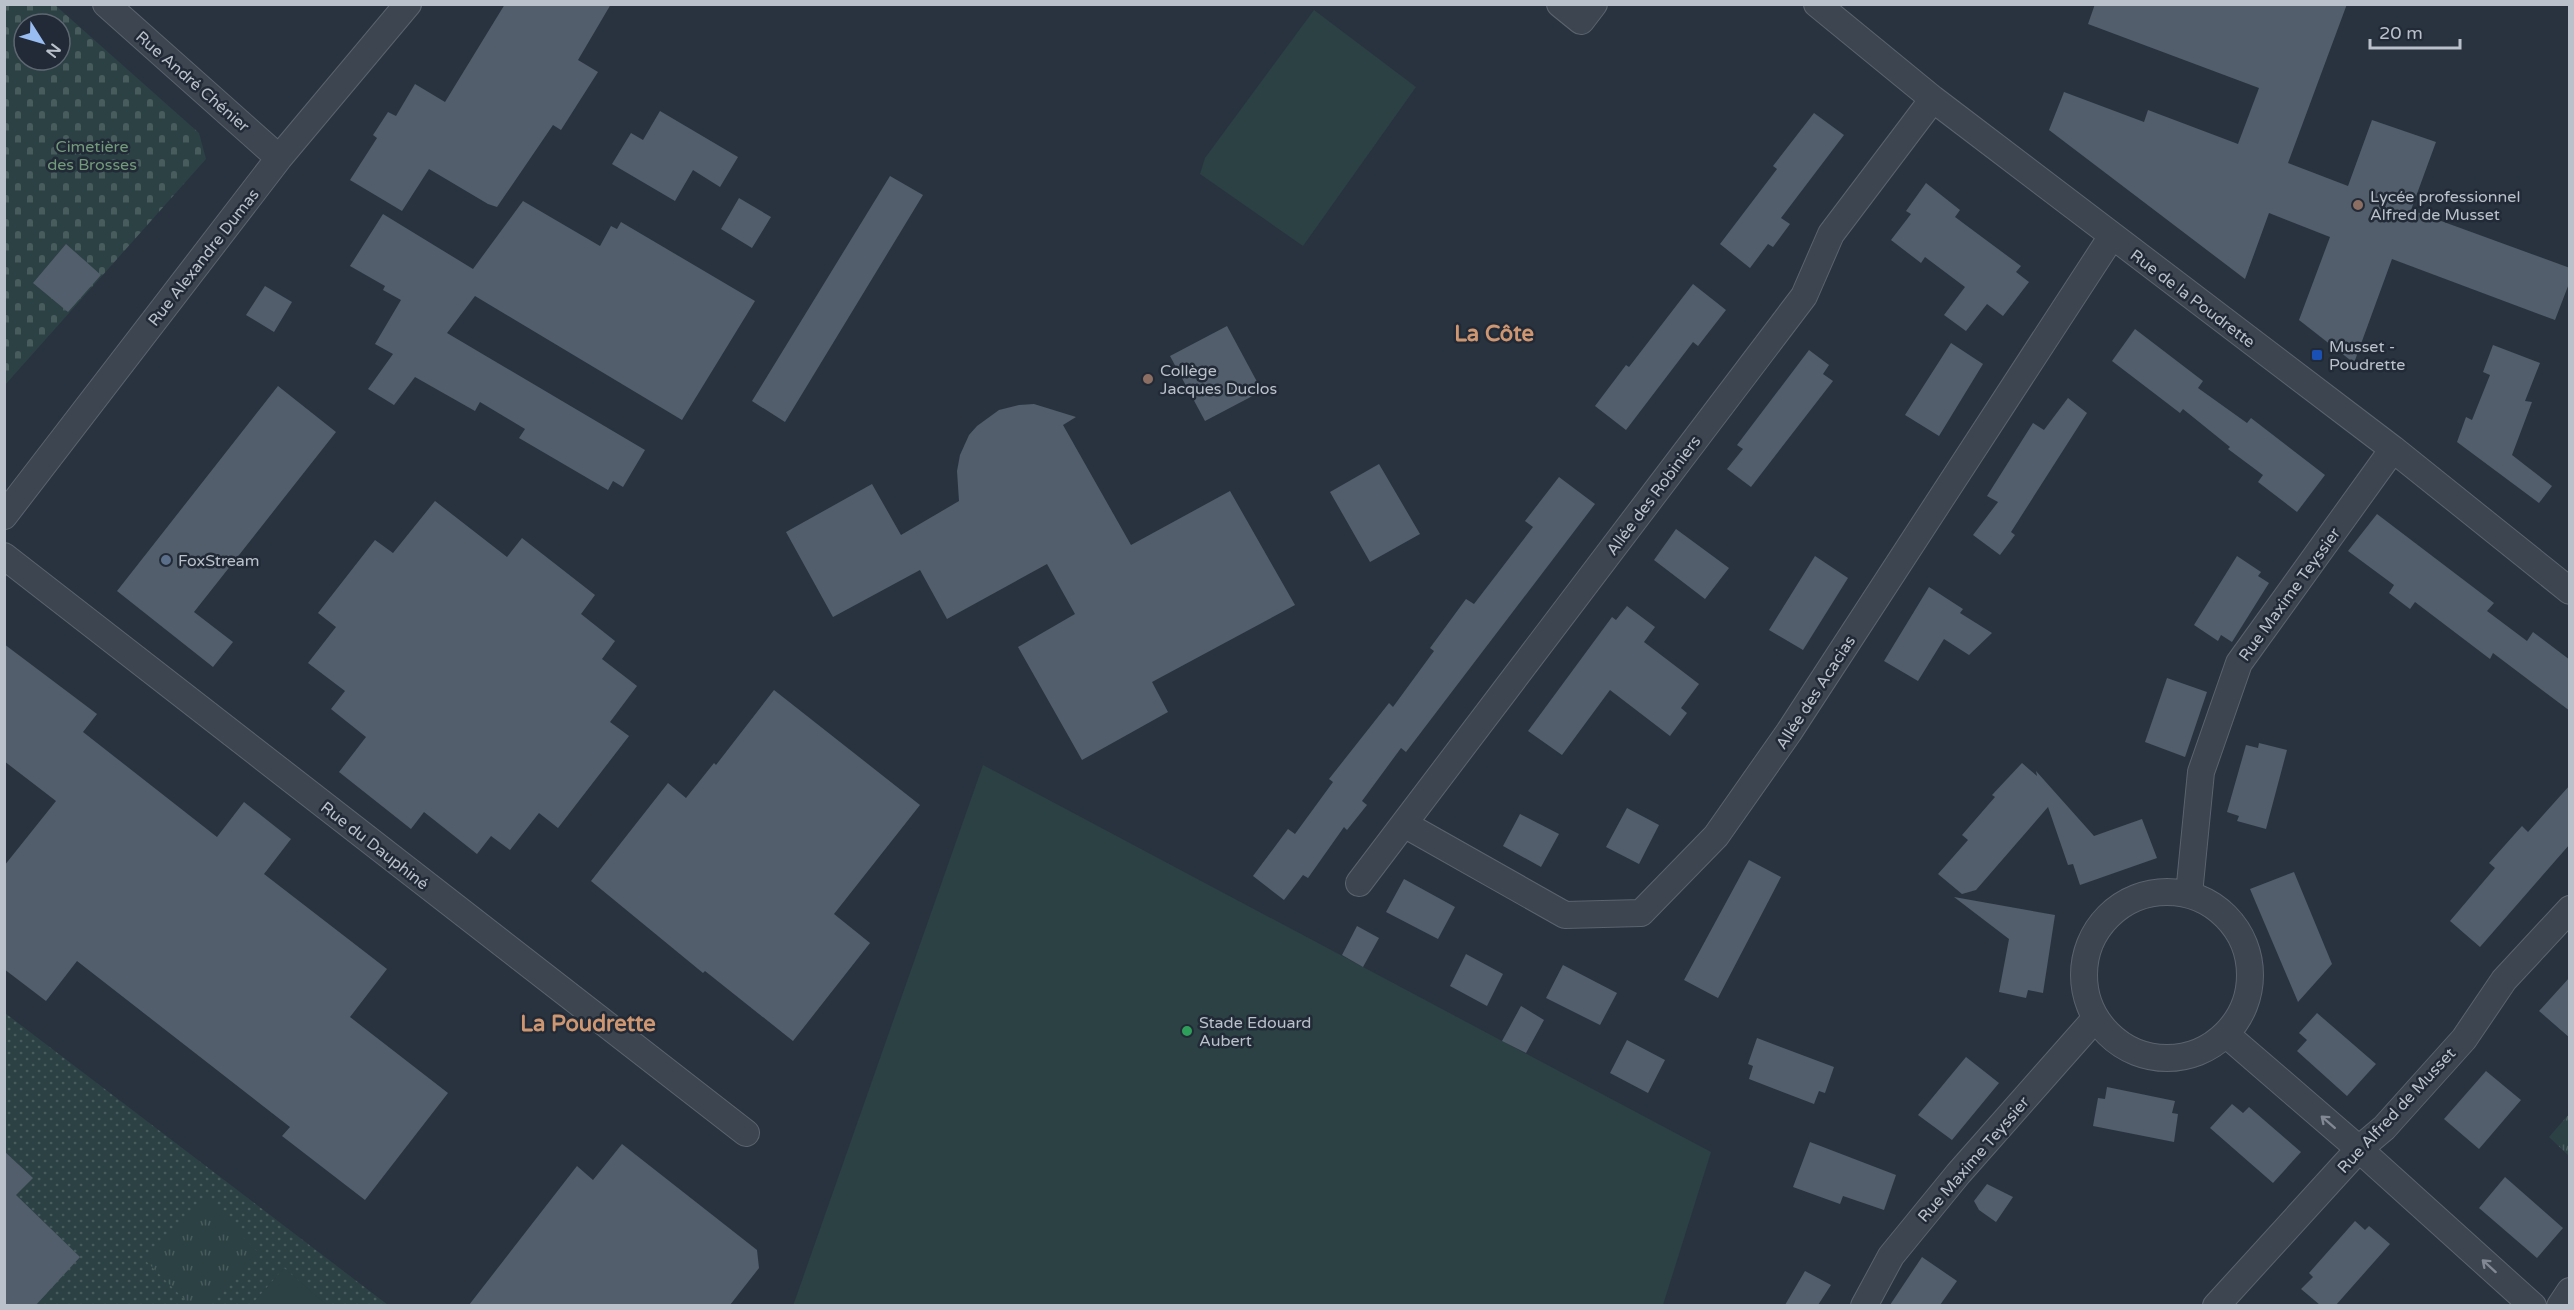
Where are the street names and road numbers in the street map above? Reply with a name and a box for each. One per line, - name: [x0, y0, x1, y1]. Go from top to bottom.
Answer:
- street label: Rue André Chénier: [131, 27, 254, 137]
- street label: Rue Alexandre Dumas: [144, 185, 264, 330]
- street label: Rue de la Poudrette: [2126, 245, 2259, 352]
- street label: Allée des Robiniers: [1602, 432, 1705, 559]
- street label: Rue Maxime Teyssier: [2235, 523, 2345, 665]
- street label: Allée des Acacias: [1772, 632, 1860, 753]
- street label: Rue du Dauphiné: [316, 797, 432, 894]
- street label: Rue Alfred de Musset: [2333, 1044, 2460, 1178]
- street label: Rue Maxime Teyssier: [1914, 1092, 2034, 1227]

